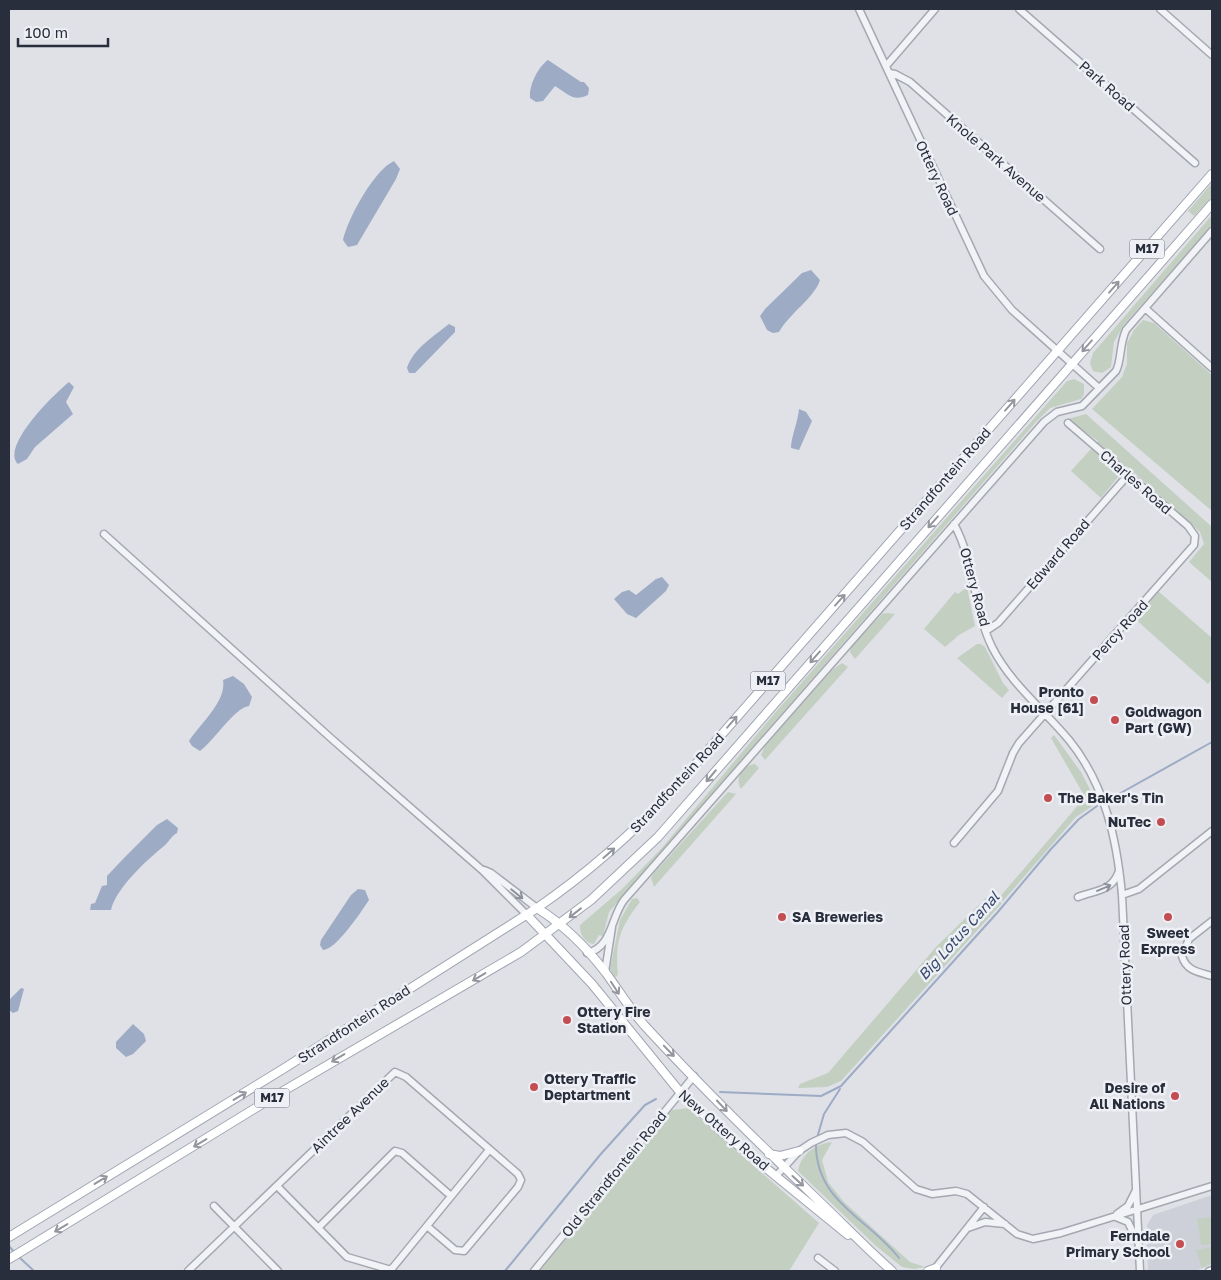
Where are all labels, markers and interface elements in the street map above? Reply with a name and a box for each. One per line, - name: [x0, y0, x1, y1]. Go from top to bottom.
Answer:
- scale bar: [18, 15, 108, 47]
- text: 100 m: [25, 23, 68, 41]
- street label: Park Road: [1076, 57, 1139, 114]
- street label: Knole Park Avenue: [943, 110, 1049, 205]
- street label: Ottery Road: [913, 137, 962, 218]
- road number: M17: [1130, 240, 1164, 258]
- one-way arrow: [1108, 281, 1119, 294]
- one-way arrow: [1081, 339, 1092, 352]
- one-way arrow: [1004, 399, 1015, 412]
- street label: Strandfontein Road: [895, 424, 994, 533]
- street label: Charles Road: [1097, 446, 1176, 517]
- one-way arrow: [928, 515, 939, 528]
- street label: Edward Road: [1022, 515, 1093, 592]
- street label: Ottery Road: [957, 546, 994, 628]
- one-way arrow: [834, 594, 845, 607]
- street label: Percy Road: [1088, 596, 1151, 663]
- one-way arrow: [809, 651, 820, 664]
- road number: M17: [750, 671, 786, 690]
- place label: Pronto House [61]: [1010, 683, 1084, 716]
- marker: Pronto House [61]: [1088, 694, 1100, 706]
- place label: Goldwagon Part (GW): [1125, 703, 1202, 736]
- marker: Goldwagon Part (GW): [1109, 714, 1121, 726]
- one-way arrow: [727, 716, 738, 729]
- street label: Strandfontein Road: [626, 729, 727, 836]
- one-way arrow: [705, 769, 716, 782]
- place label: The Baker's Tin: [1058, 789, 1163, 806]
- marker: The Baker's Tin: [1042, 792, 1054, 804]
- place label: NuTec: [1108, 813, 1151, 830]
- marker: NuTec: [1155, 816, 1167, 828]
- one-way arrow: [603, 847, 616, 859]
- one-way arrow: [1096, 883, 1111, 892]
- water label: Big Lotus Canal: [914, 887, 1004, 984]
- one-way arrow: [510, 889, 524, 899]
- one-way arrow: [569, 908, 582, 919]
- place label: SA Breweries: [792, 908, 883, 925]
- marker: SA Breweries: [776, 911, 788, 923]
- marker: Sweet Express: [1162, 911, 1174, 923]
- street label: Ottery Road: [1115, 924, 1134, 1006]
- place label: Sweet Express: [1141, 924, 1195, 957]
- one-way arrow: [473, 972, 487, 982]
- one-way arrow: [611, 980, 621, 994]
- street label: Strandfontein Road: [294, 981, 413, 1066]
- place label: Ottery Fire Station: [577, 1003, 651, 1036]
- marker: Ottery Fire Station: [561, 1014, 573, 1026]
- one-way arrow: [663, 1045, 675, 1058]
- one-way arrow: [332, 1054, 346, 1064]
- place label: Ottery Traffic Deptartment: [544, 1070, 636, 1103]
- street label: Aintree Avenue: [307, 1073, 392, 1156]
- place label: Desire of All Nations: [1089, 1079, 1166, 1112]
- marker: Ottery Traffic Deptartment: [528, 1081, 540, 1093]
- street label: New Ottery Road: [676, 1086, 773, 1174]
- road number: M17: [254, 1088, 290, 1108]
- one-way arrow: [232, 1090, 246, 1100]
- marker: Desire of All Nations: [1169, 1090, 1181, 1102]
- one-way arrow: [716, 1100, 728, 1112]
- street label: Old Strandfontein Road: [558, 1107, 670, 1240]
- one-way arrow: [193, 1138, 207, 1148]
- one-way arrow: [93, 1174, 107, 1184]
- one-way arrow: [791, 1175, 804, 1187]
- one-way arrow: [55, 1223, 69, 1233]
- place label: Ferndale Primary School: [1066, 1227, 1170, 1260]
- marker: Ferndale Primary School: [1174, 1238, 1186, 1250]

